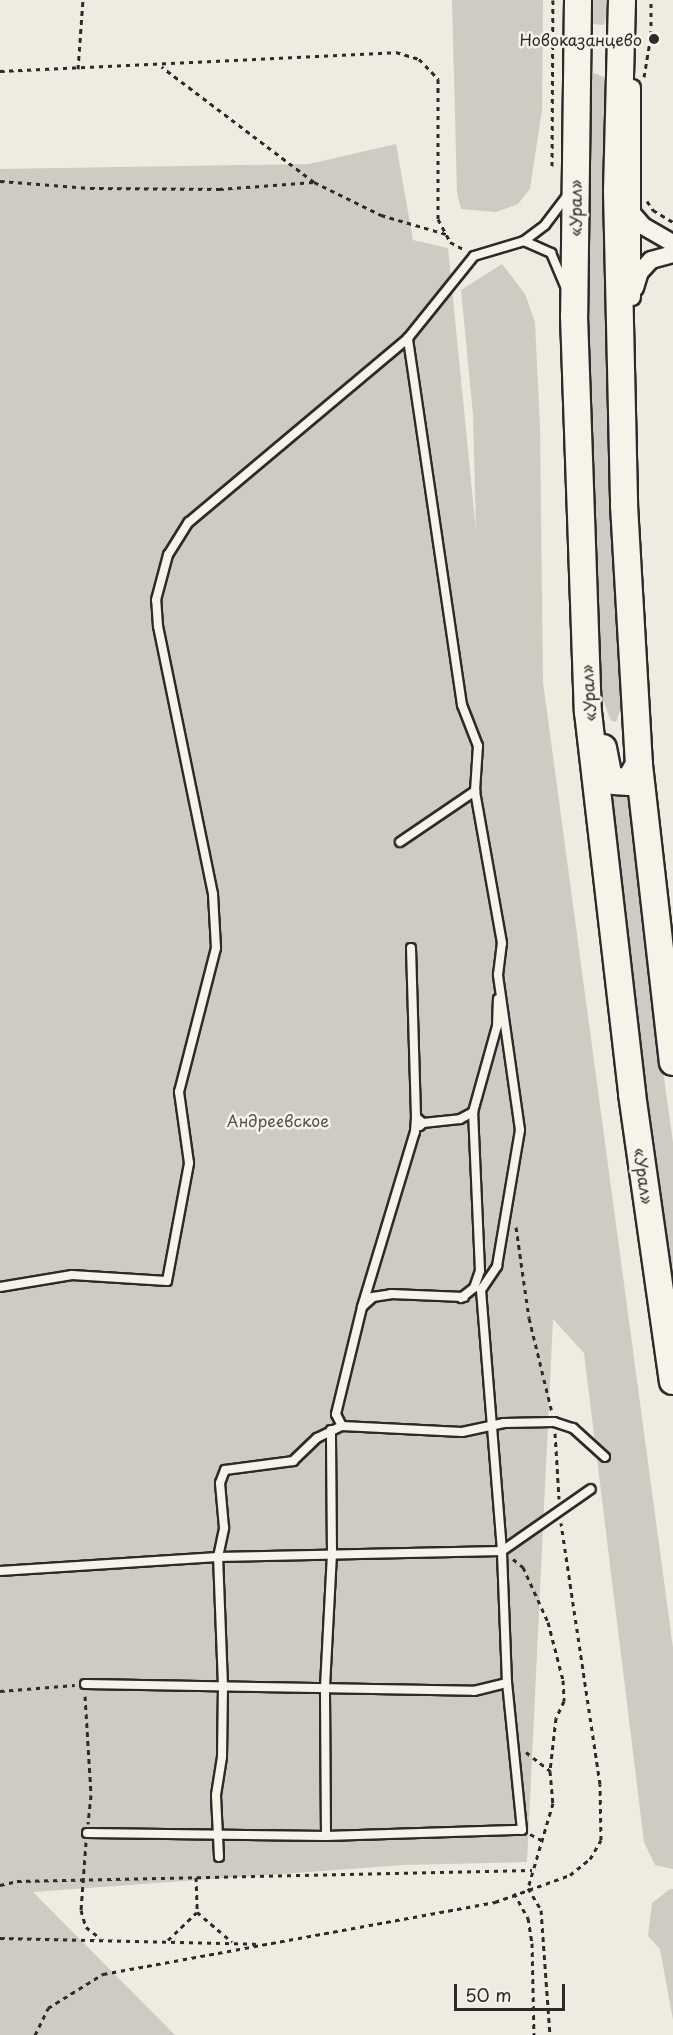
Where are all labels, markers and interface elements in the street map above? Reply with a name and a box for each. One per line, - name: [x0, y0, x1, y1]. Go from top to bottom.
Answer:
- place label: Новоказанцево: [520, 29, 642, 49]
- marker: Новоказанцево: [647, 32, 661, 46]
- street label: «Урал»: [565, 179, 585, 237]
- street label: «Урал»: [576, 664, 600, 722]
- park label: Андреевское: [227, 1110, 329, 1130]
- street label: «Урал»: [631, 1146, 657, 1206]
- scale bar: [457, 1972, 568, 2010]
- text: 50 m: [465, 1981, 512, 2008]

